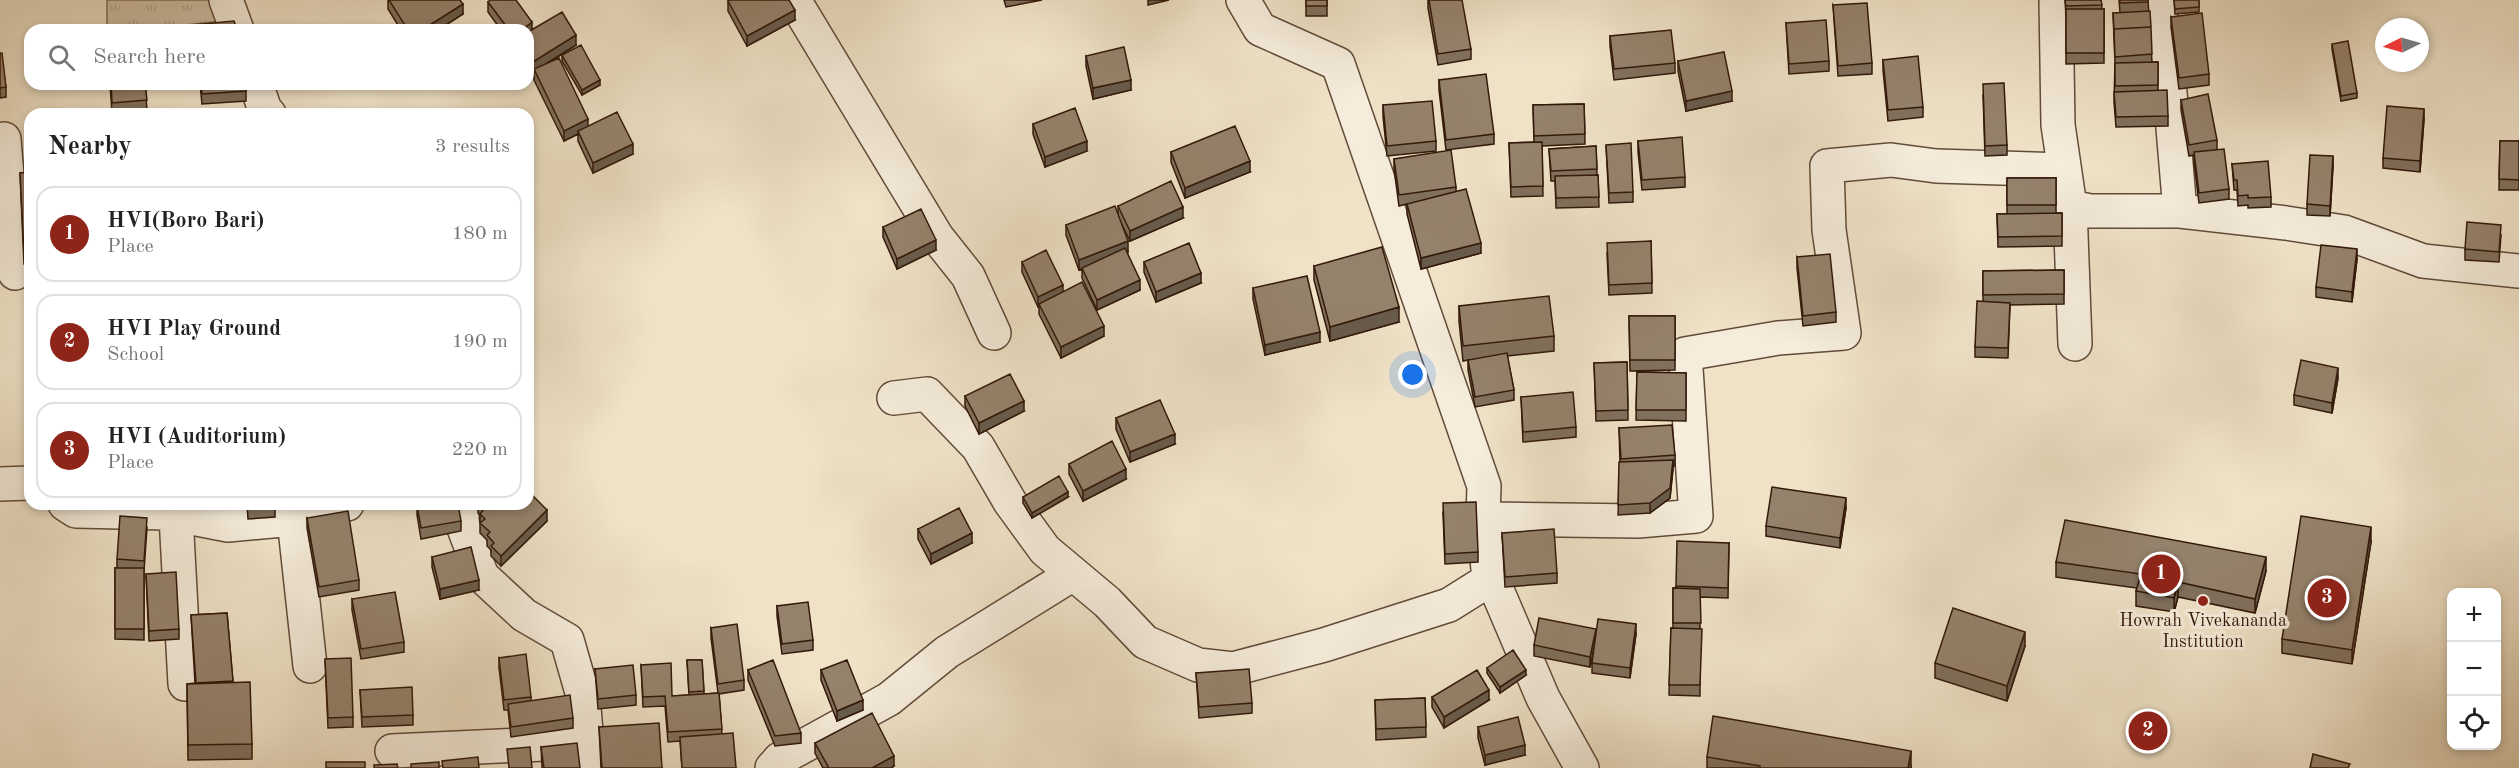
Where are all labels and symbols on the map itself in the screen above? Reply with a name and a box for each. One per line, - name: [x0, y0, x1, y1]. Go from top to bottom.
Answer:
- north arrow: [2375, 18, 2429, 72]
- your location: [1398, 360, 1427, 389]
- pin: 1: [2142, 552, 2180, 596]
- pin: 3: [2308, 576, 2346, 620]
- marker: Howrah Vivekananda Institution: [2196, 594, 2210, 608]
- place label: Howrah Vivekananda Institution: [2119, 612, 2287, 651]
- pin: 2: [2128, 708, 2168, 754]

